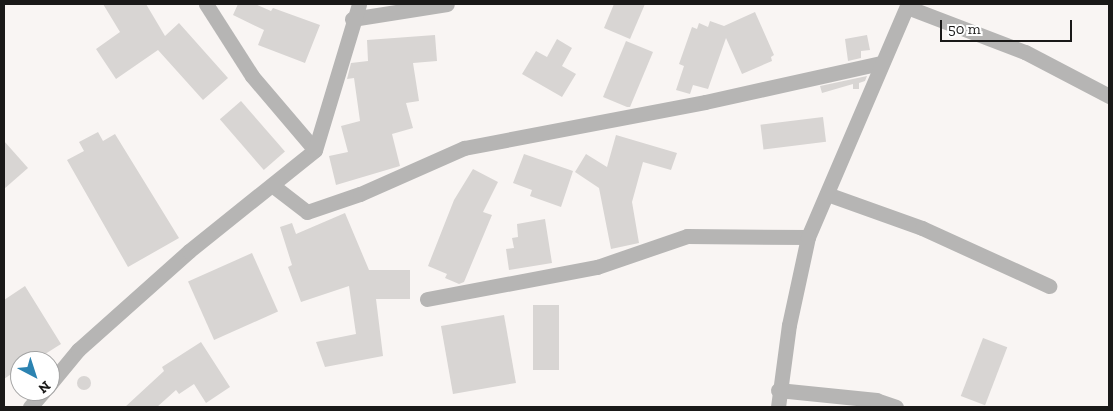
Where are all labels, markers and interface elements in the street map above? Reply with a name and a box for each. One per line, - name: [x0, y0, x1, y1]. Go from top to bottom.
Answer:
- scale bar: [943, 10, 1076, 42]
- text: 50 m: [948, 20, 981, 38]
- north arrow: [10, 351, 60, 401]
- text: N: [35, 377, 54, 397]

